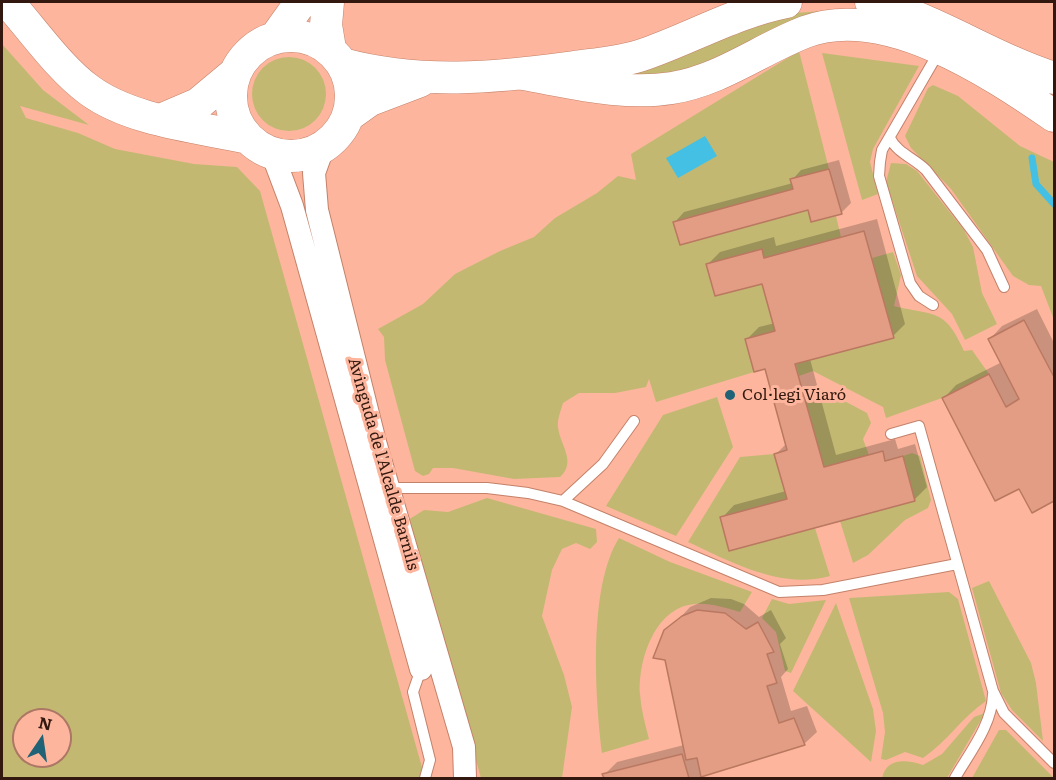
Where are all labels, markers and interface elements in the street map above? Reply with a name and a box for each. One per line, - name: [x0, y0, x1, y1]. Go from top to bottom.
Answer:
- street label: Avinguda de l'Alcalde Barnils: [343, 356, 423, 572]
- place label: Col·legi Viaró: [742, 385, 846, 405]
- marker: Col·legi Viaró: [723, 388, 737, 402]
- north arrow: [12, 708, 72, 768]
- text: N: [36, 709, 55, 736]

